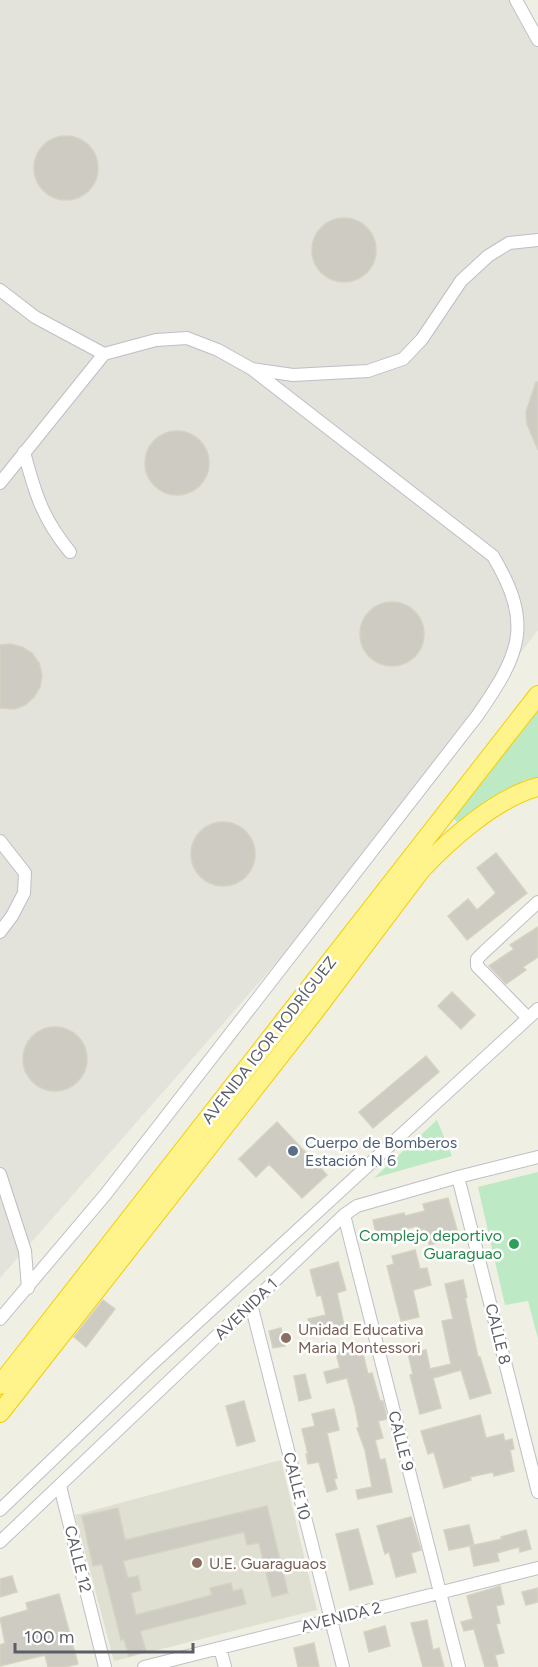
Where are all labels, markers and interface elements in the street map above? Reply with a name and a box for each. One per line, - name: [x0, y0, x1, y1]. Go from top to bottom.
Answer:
- street label: AVENIDA IGOR RODRÍGUEZ: [198, 953, 340, 1127]
- place label: Cuerpo de Bomberos Estación N 6: [305, 1133, 457, 1170]
- marker: Cuerpo de Bomberos Estación N 6: [286, 1144, 300, 1158]
- place label: Complejo deportivo Guaraguao: [359, 1226, 502, 1263]
- marker: Complejo deportivo Guaraguao: [507, 1237, 521, 1251]
- street label: AVENIDA 1: [211, 1274, 281, 1344]
- street label: CALLE 8: [481, 1301, 515, 1367]
- place label: Unidad Educativa Maria Montessori: [298, 1320, 423, 1357]
- marker: Unidad Educativa Maria Montessori: [279, 1331, 293, 1345]
- street label: CALLE 9: [384, 1409, 418, 1473]
- street label: CALLE 10: [279, 1450, 315, 1522]
- street label: CALLE 12: [61, 1524, 95, 1594]
- place label: U.E. Guaraguaos: [209, 1554, 326, 1573]
- marker: U.E. Guaraguaos: [190, 1556, 204, 1570]
- street label: AVENIDA 2: [299, 1598, 383, 1636]
- scale bar: [15, 1616, 194, 1654]
- text: 100 m: [24, 1626, 74, 1648]

